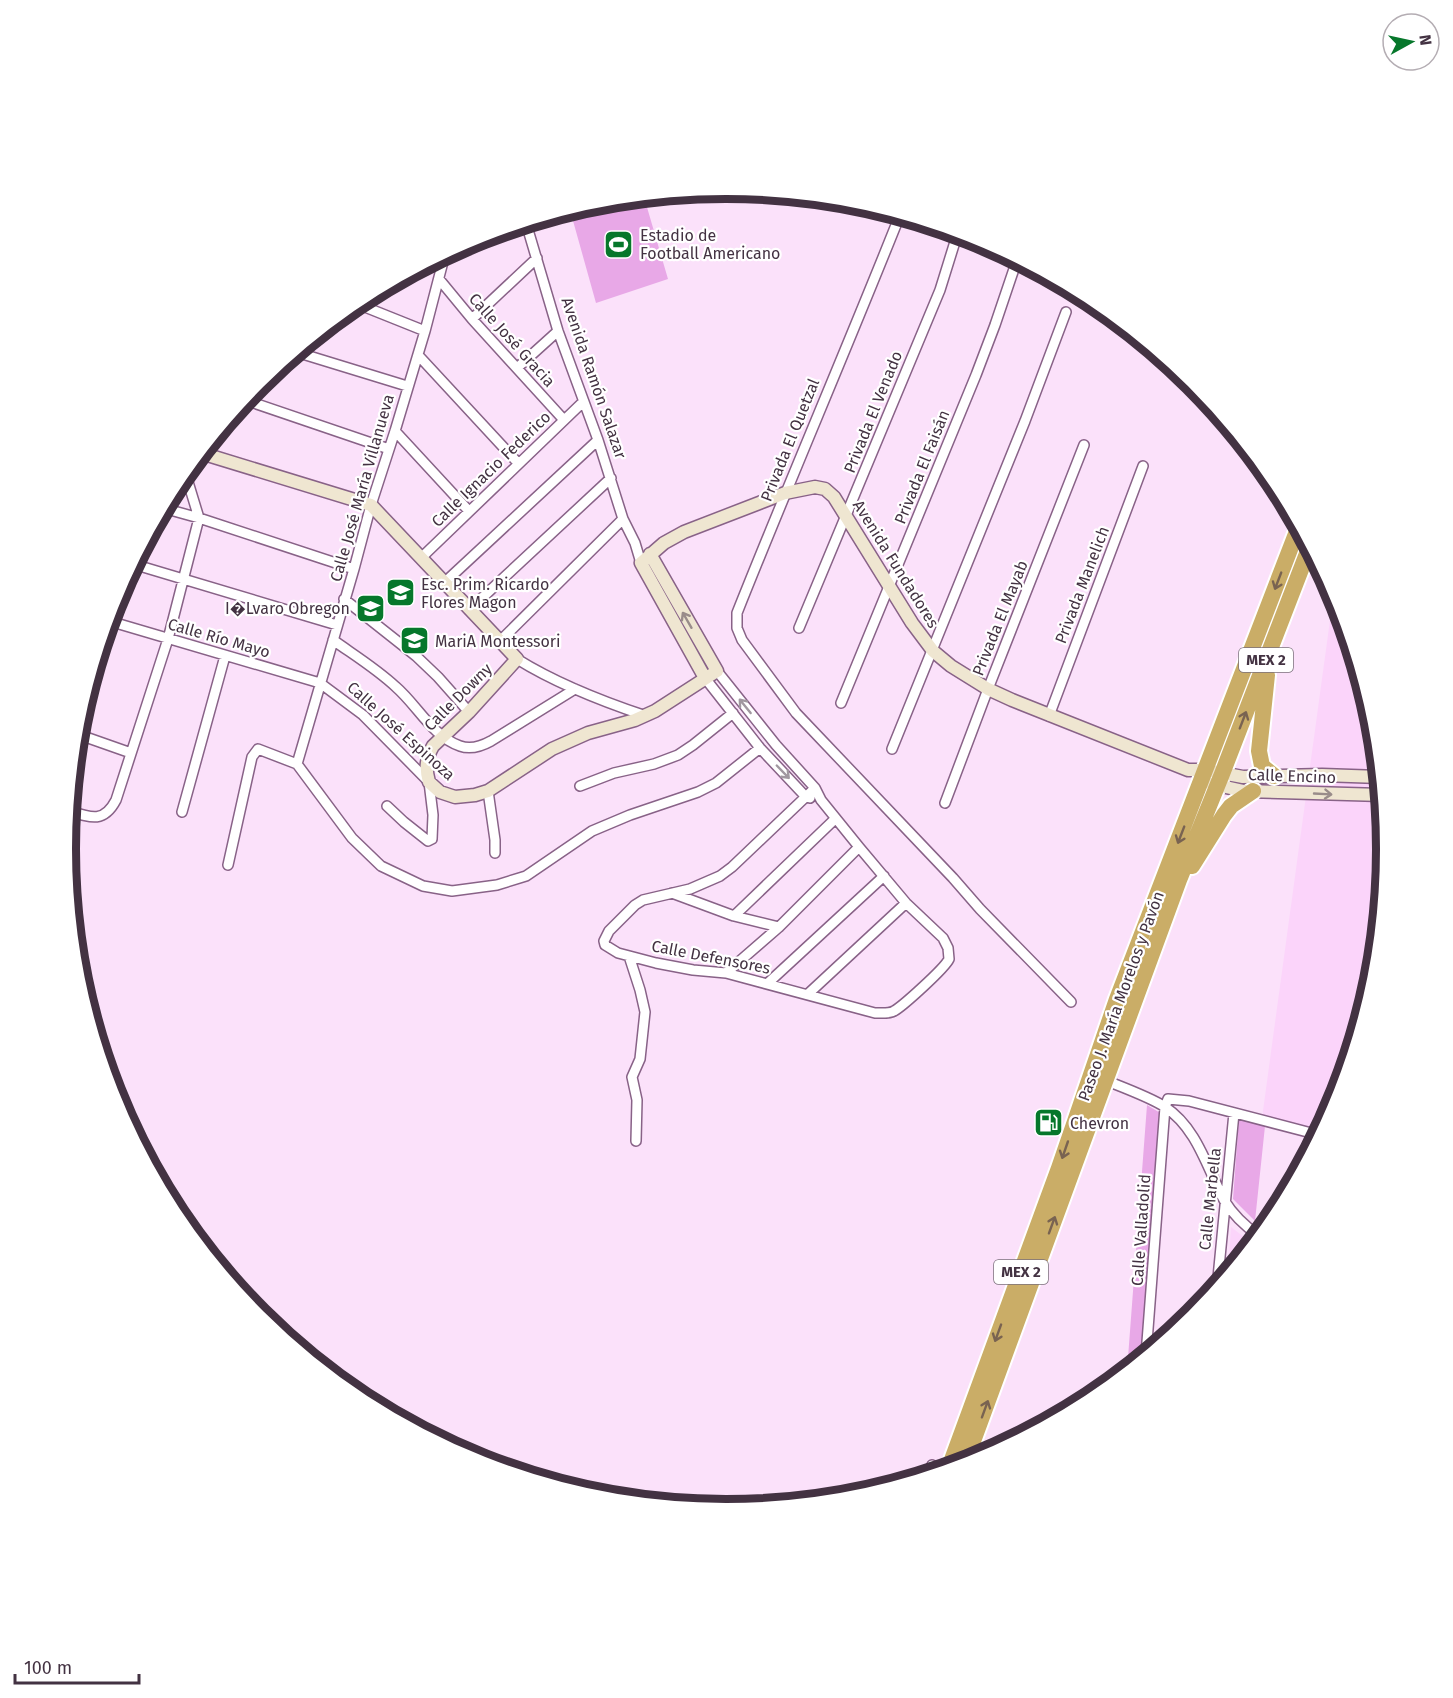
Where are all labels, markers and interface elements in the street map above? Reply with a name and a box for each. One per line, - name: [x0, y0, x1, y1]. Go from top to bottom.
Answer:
- north arrow: [1381, 12, 1441, 72]
- text: N: [1415, 33, 1436, 47]
- place label: Estadio de Football Americano: [640, 226, 780, 263]
- sports icon: Estadio de Football Americano: [603, 228, 635, 260]
- street label: Calle José Gracia: [465, 289, 559, 391]
- street label: Avenida Ramón Salazar: [557, 295, 631, 462]
- street label: Privada El Venado: [840, 348, 906, 476]
- street label: Privada El Quetzal: [757, 376, 823, 504]
- street label: Calle José María Villanueva: [326, 392, 398, 584]
- street label: Calle Ignacio Federico: [428, 407, 554, 531]
- street label: Privada El Faisán: [890, 407, 954, 527]
- street label: Avenida Fundadores: [849, 497, 943, 631]
- street label: Privada Manelich: [1051, 524, 1113, 646]
- street label: Privada El Mayab: [968, 558, 1032, 678]
- one-way arrow: [1272, 571, 1283, 590]
- place label: Esc. Prim. Ricardo Flores Magon: [421, 575, 549, 612]
- school or university icon: Esc. Prim. Ricardo Flores Magon: [384, 577, 416, 609]
- school or university icon: I�Lvaro Obregon: [355, 592, 387, 624]
- place label: I�Lvaro Obregon: [225, 599, 350, 618]
- one-way arrow: [681, 612, 693, 629]
- street label: Calle Río Mayo: [166, 614, 272, 662]
- school or university icon: MariA Montessori: [398, 625, 430, 657]
- place label: MariA Montessori: [435, 632, 561, 651]
- road number: MEX 2: [1239, 648, 1293, 672]
- street label: Calle Downy: [420, 659, 496, 735]
- street label: Calle José Espinoza: [343, 678, 459, 784]
- one-way arrow: [738, 698, 751, 714]
- one-way arrow: [1238, 711, 1249, 729]
- one-way arrow: [775, 764, 790, 779]
- street label: Calle Encino: [1248, 765, 1336, 787]
- one-way arrow: [1312, 788, 1332, 799]
- one-way arrow: [1175, 825, 1186, 844]
- street label: Paseo J. María Morelos y Pavón: [1074, 889, 1168, 1103]
- street label: Calle Defensores: [650, 936, 772, 978]
- fuel station icon: Chevron: [1033, 1107, 1065, 1139]
- place label: Chevron: [1070, 1114, 1129, 1133]
- one-way arrow: [1059, 1140, 1070, 1159]
- street label: Calle Marbella: [1195, 1147, 1225, 1251]
- street label: Calle Valladolid: [1128, 1173, 1154, 1287]
- one-way arrow: [1047, 1216, 1058, 1235]
- road number: MEX 2: [994, 1260, 1048, 1284]
- one-way arrow: [992, 1323, 1003, 1342]
- one-way arrow: [981, 1400, 992, 1418]
- scale bar: [15, 1647, 140, 1685]
- text: 100 m: [24, 1657, 72, 1679]

